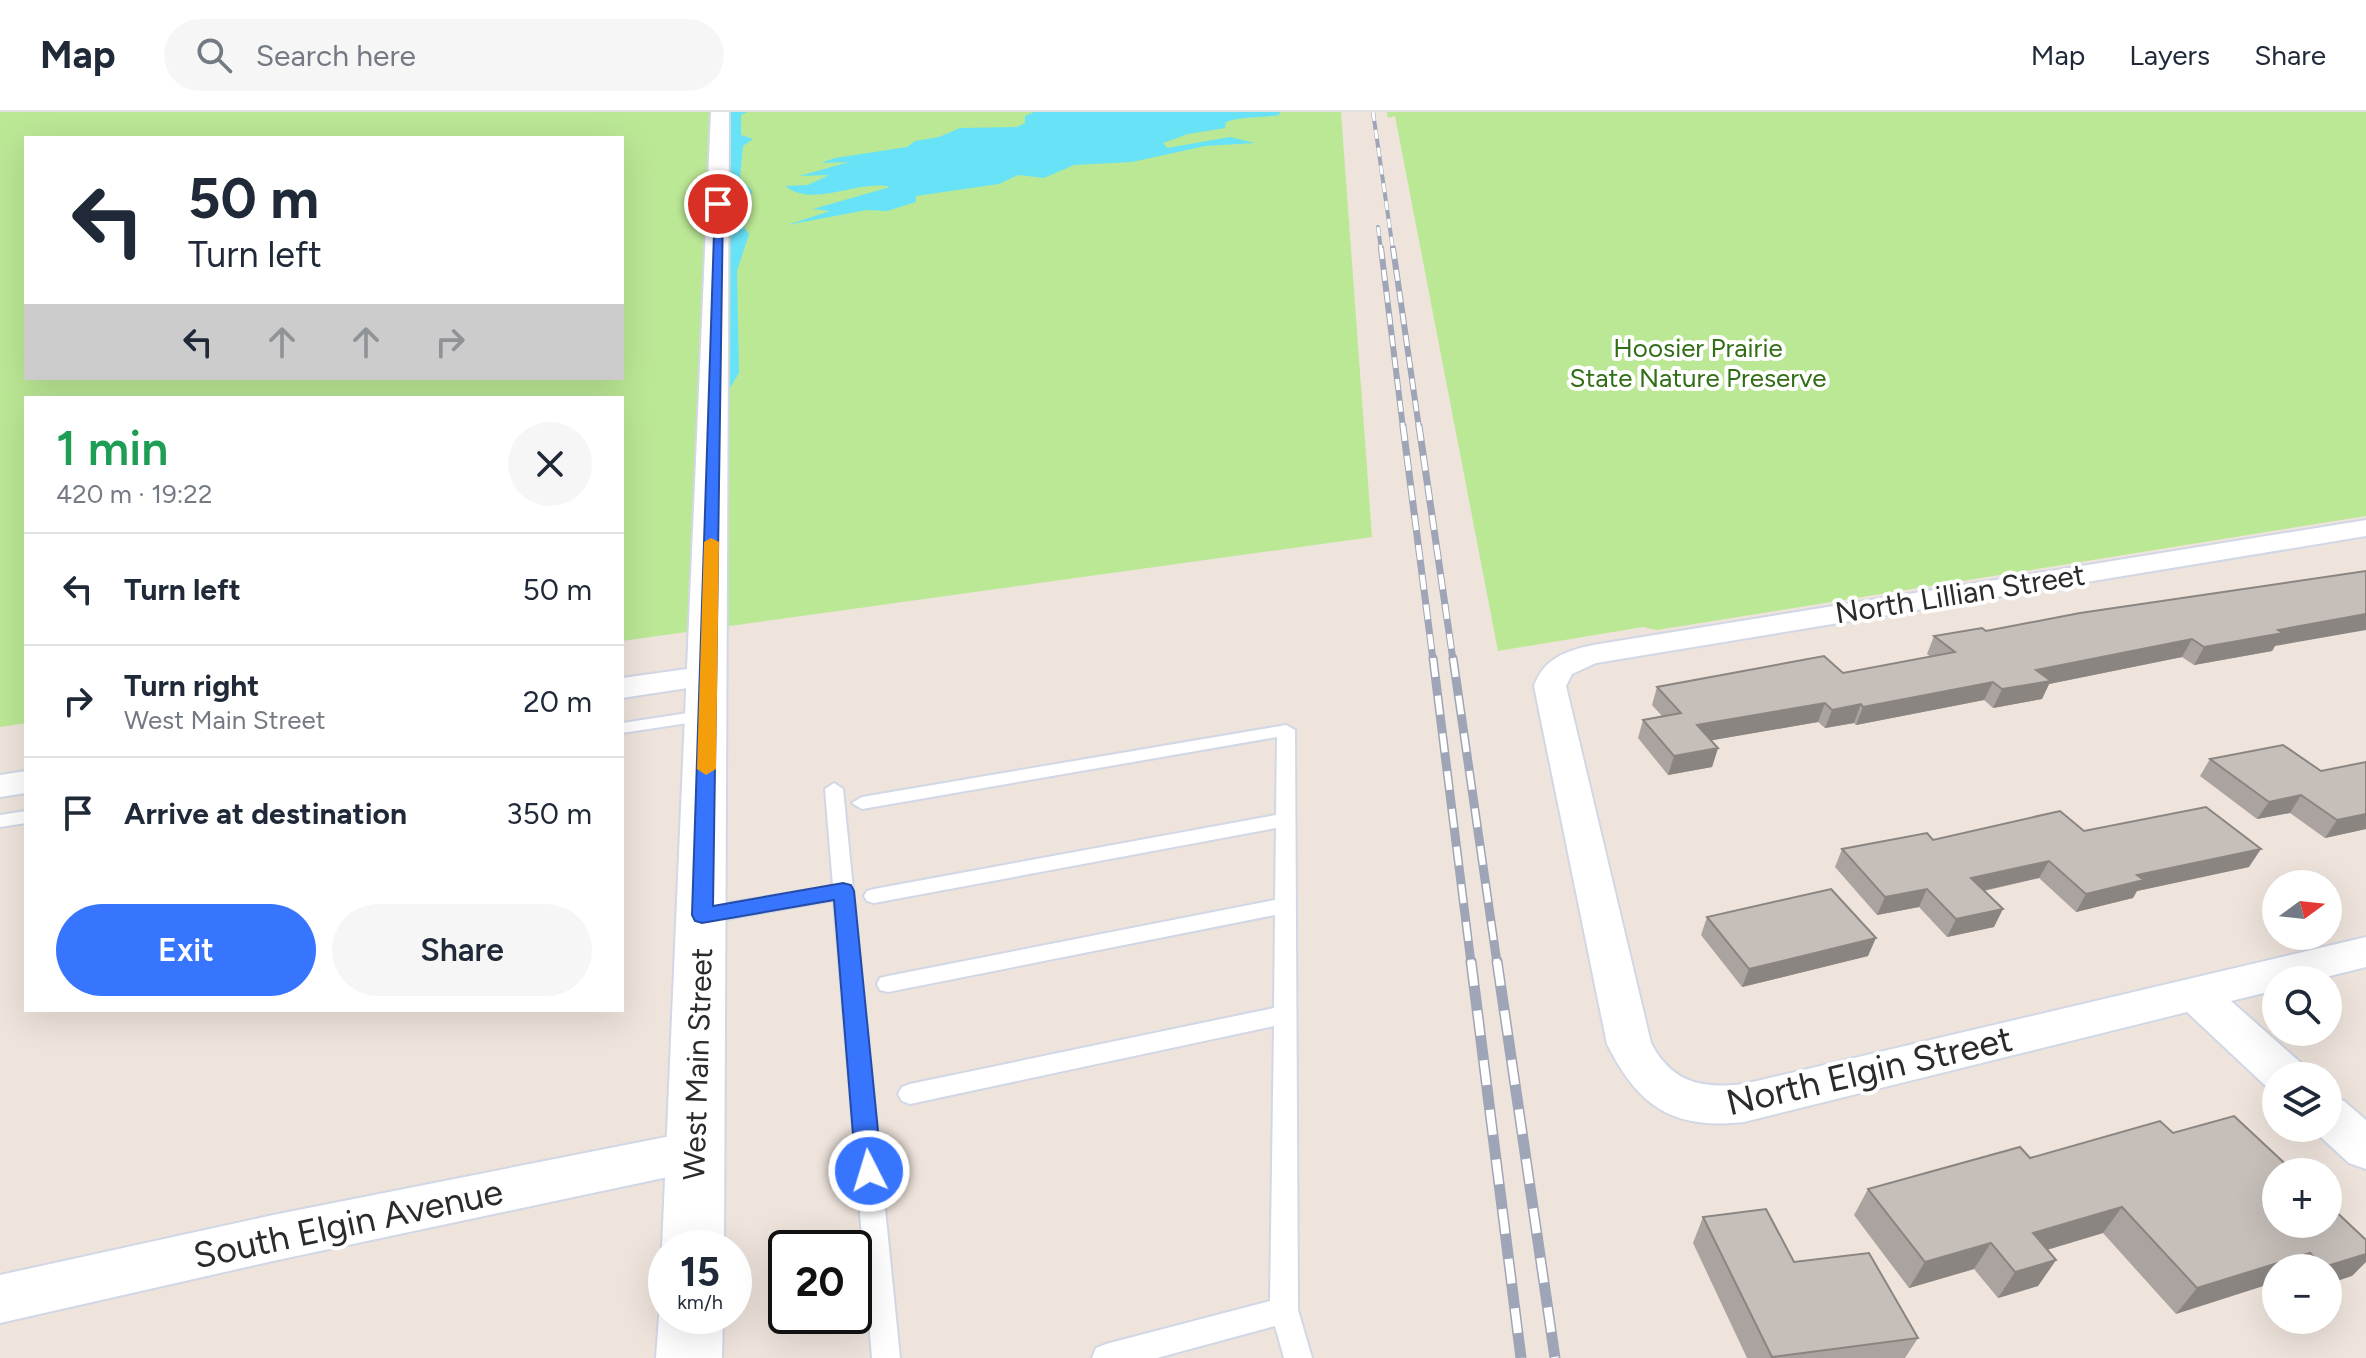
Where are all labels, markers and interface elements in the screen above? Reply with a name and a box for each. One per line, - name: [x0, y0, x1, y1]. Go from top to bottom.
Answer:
- search box: [164, 19, 724, 91]
- text: Map: [40, 32, 116, 78]
- icon: search: [192, 33, 236, 77]
- text: Search here: [256, 37, 416, 74]
- text: Map: [2031, 38, 2085, 72]
- text: Layers: [2129, 38, 2210, 72]
- text: Share: [2254, 38, 2326, 72]
- text: 50 m: [188, 165, 319, 232]
- icon: left: [56, 168, 160, 272]
- pin: [684, 170, 752, 238]
- icon: arrive: [696, 182, 740, 226]
- text: Turn left: [188, 233, 322, 276]
- icon: left: [176, 320, 220, 364]
- icon: ahead: [260, 320, 304, 364]
- icon: ahead: [344, 320, 388, 364]
- icon: right: [428, 320, 472, 364]
- park label: Hoosier Prairie State Nature Preserve: [1570, 332, 1826, 394]
- text: 1 min: [56, 419, 168, 477]
- button: close: [508, 422, 592, 506]
- text: 420 m · 19:22: [56, 478, 212, 510]
- street label: North Lillian Street: [1832, 555, 2087, 632]
- icon: left: [56, 567, 100, 611]
- text: Turn left: [124, 571, 241, 608]
- text: 50 m: [523, 571, 592, 608]
- text: Turn right: [124, 667, 259, 704]
- icon: right: [56, 679, 100, 723]
- text: 20 m: [523, 683, 592, 720]
- text: West Main Street: [124, 704, 325, 736]
- icon: arrive: [56, 791, 100, 835]
- text: Arrive at destination: [124, 795, 407, 832]
- text: 350 m: [506, 795, 592, 832]
- north arrow: [2262, 870, 2342, 950]
- map controls: [2262, 870, 2342, 1334]
- button: Exit: [56, 904, 316, 996]
- button: Share: [332, 904, 592, 996]
- street label: West Main Street: [675, 947, 720, 1181]
- button: search: [2262, 966, 2342, 1046]
- street label: North Elgin Street: [1722, 1017, 2016, 1124]
- button: layers: [2262, 1062, 2342, 1142]
- position arrow: [827, 1129, 911, 1213]
- button: +: [2262, 1158, 2342, 1238]
- street label: South Elgin Avenue: [190, 1170, 507, 1277]
- speed limit sign: 20: [768, 1230, 872, 1334]
- text: 15: [680, 1248, 720, 1296]
- button: −: [2262, 1254, 2342, 1334]
- text: km/h: [677, 1290, 723, 1314]

